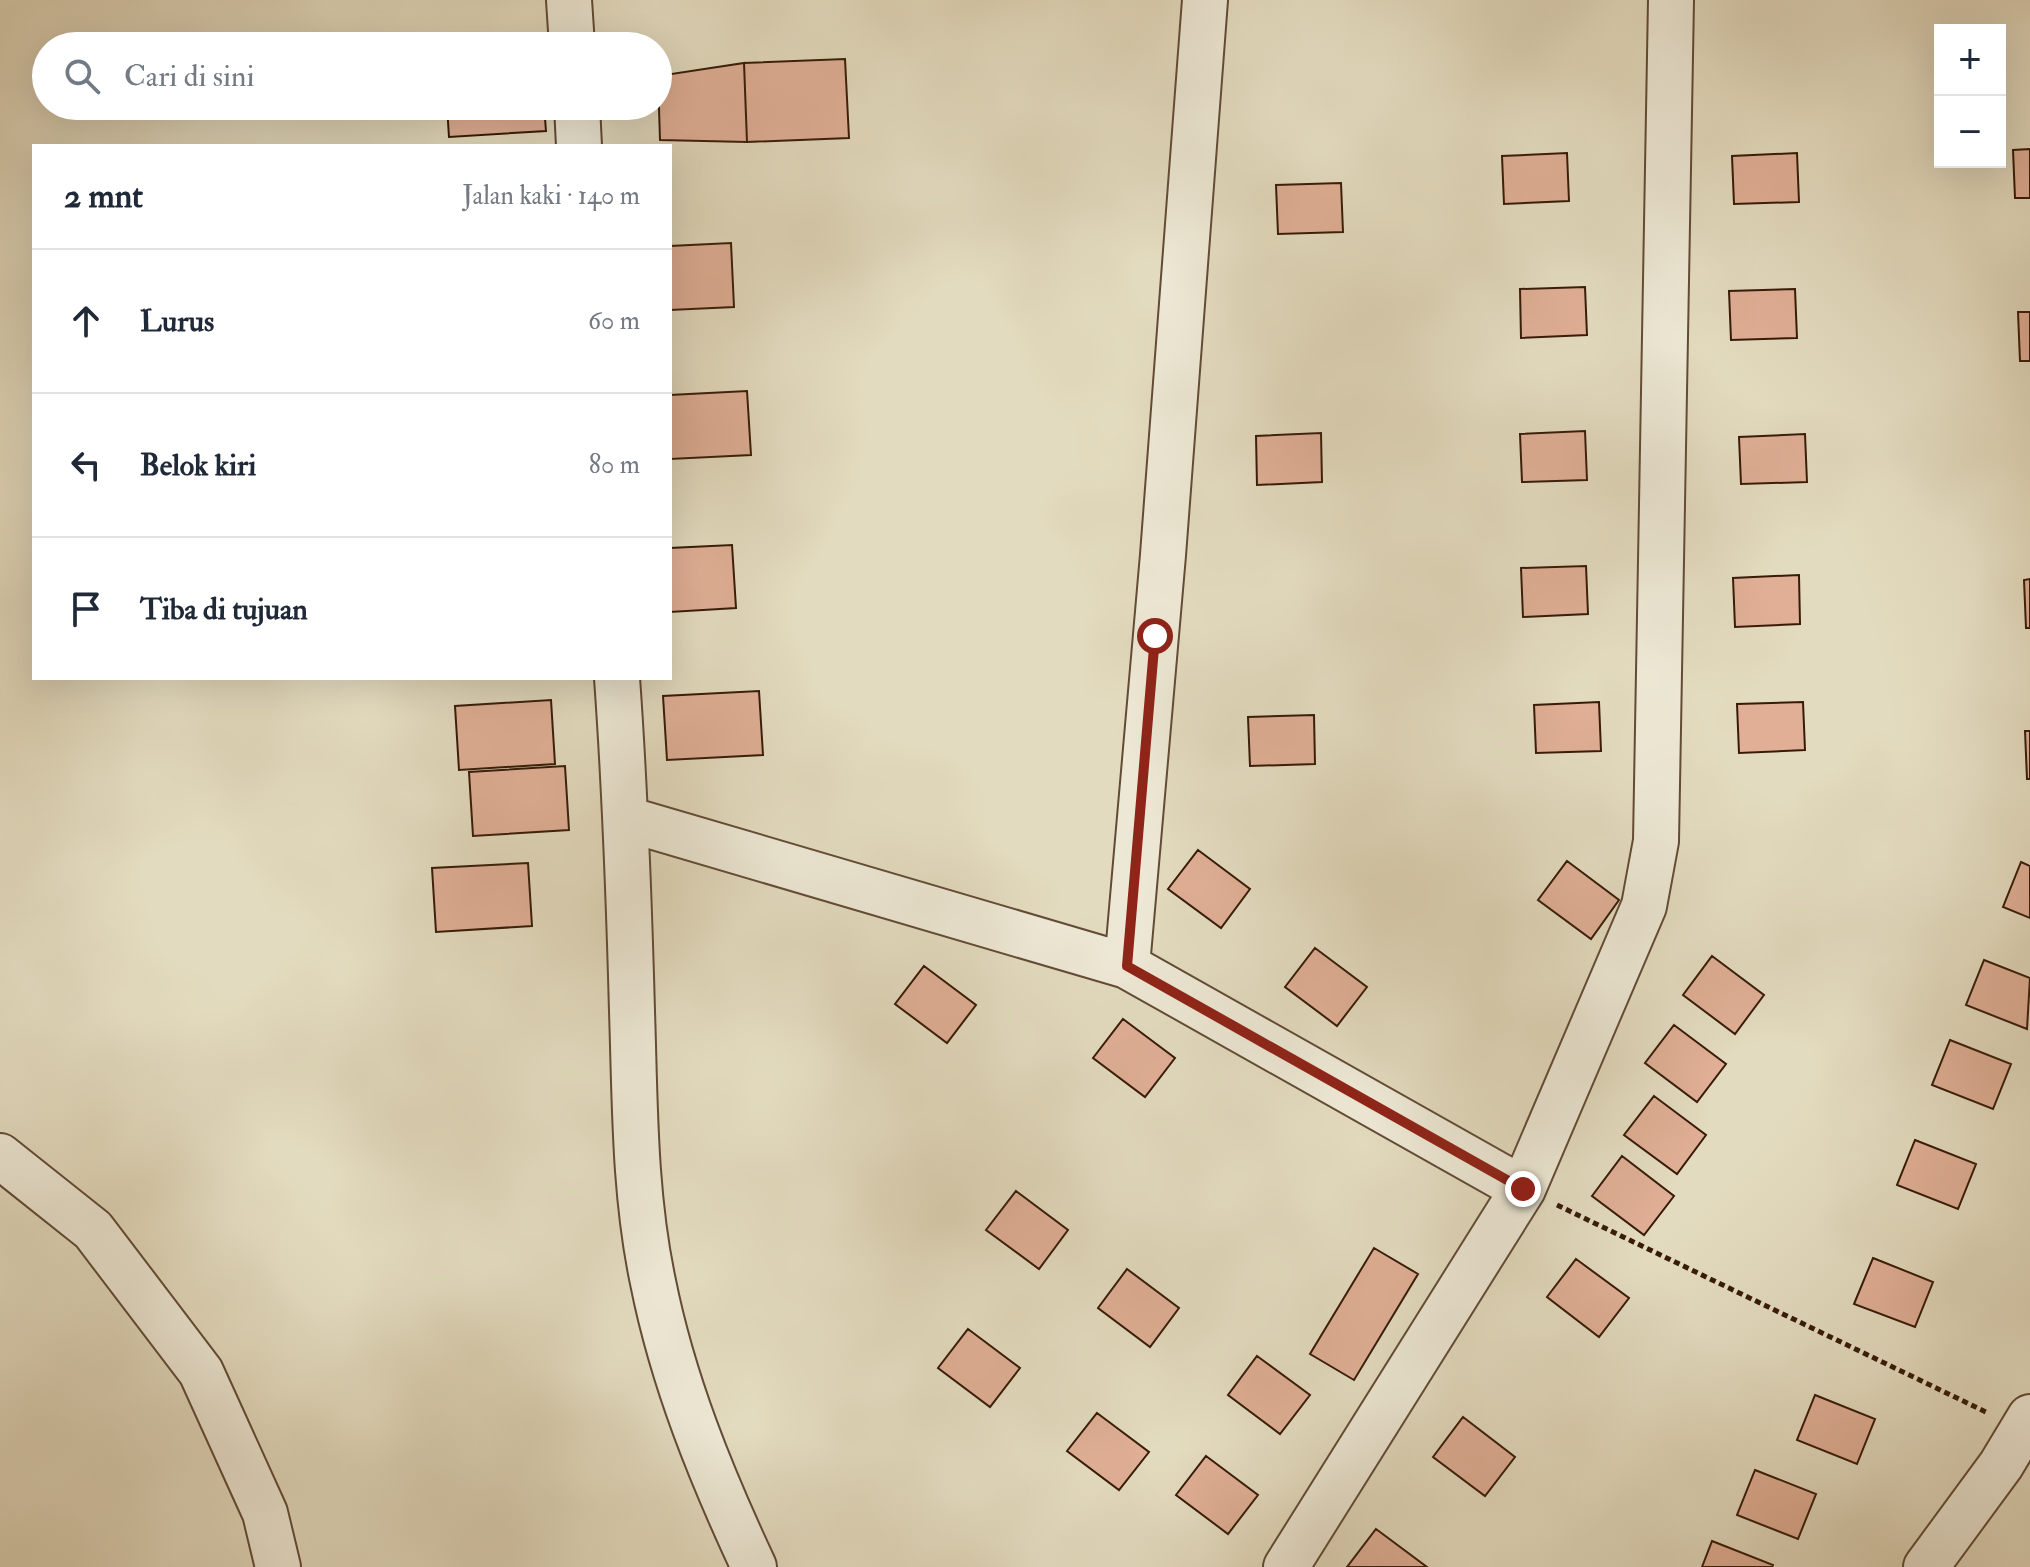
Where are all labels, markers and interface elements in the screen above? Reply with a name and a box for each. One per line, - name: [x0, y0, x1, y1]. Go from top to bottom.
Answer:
- map controls: [1934, 24, 2006, 168]
- button: +: [1934, 24, 2006, 96]
- search box: [32, 32, 672, 120]
- icon: search: [60, 54, 104, 98]
- text: Cari di sini: [124, 58, 254, 95]
- button: −: [1934, 96, 2006, 168]
- text: 2 mnt: [64, 175, 143, 218]
- text: Jalan kaki · 140 m: [463, 180, 640, 212]
- icon: ahead: [64, 299, 108, 343]
- text: Lurus: [140, 303, 214, 340]
- text: 60 m: [588, 305, 640, 337]
- icon: left: [64, 443, 108, 487]
- text: Belok kiri: [140, 447, 256, 484]
- text: 80 m: [589, 449, 640, 481]
- icon: arrive: [64, 587, 108, 631]
- text: Tiba di tujuan: [140, 591, 308, 628]
- route start: [1137, 618, 1173, 654]
- route end: [1505, 1171, 1541, 1207]

